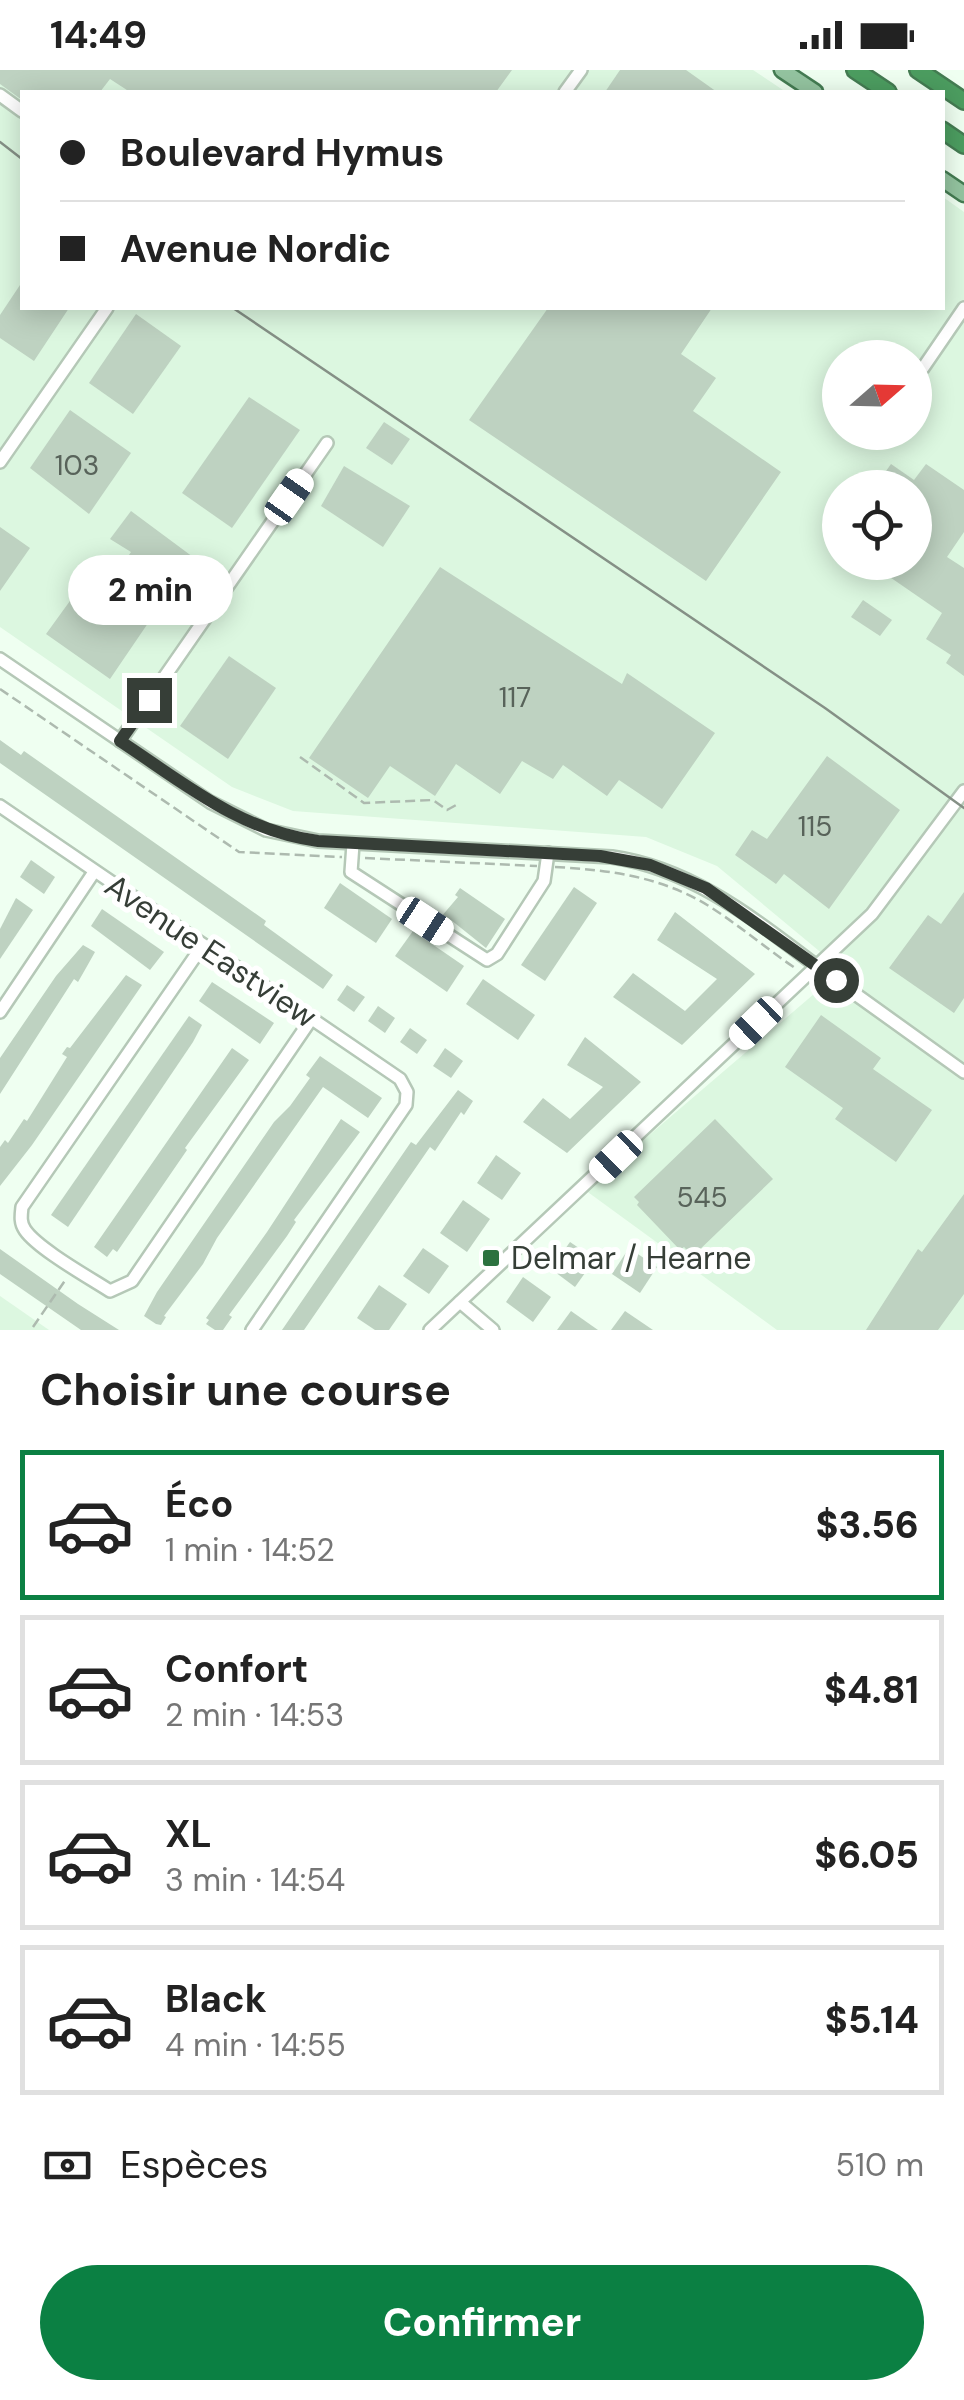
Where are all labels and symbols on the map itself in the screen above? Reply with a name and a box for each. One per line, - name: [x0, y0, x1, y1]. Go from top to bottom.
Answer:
- north arrow: [822, 340, 932, 450]
- house number: 103: [55, 447, 99, 484]
- car: [260, 464, 318, 530]
- callout: 2 min: [66, 555, 232, 625]
- route end: [127, 678, 172, 723]
- house number: 117: [499, 679, 531, 716]
- house number: 115: [798, 808, 832, 845]
- street label: Avenue Eastview: [97, 864, 325, 1038]
- car: [392, 892, 458, 950]
- route start: [814, 958, 859, 1003]
- car: [724, 991, 788, 1055]
- car: [584, 1125, 648, 1189]
- house number: 545: [676, 1179, 728, 1216]
- place label: Delmar / Hearne: [511, 1237, 751, 1279]
- marker: Delmar / Hearne: [480, 1247, 502, 1269]

